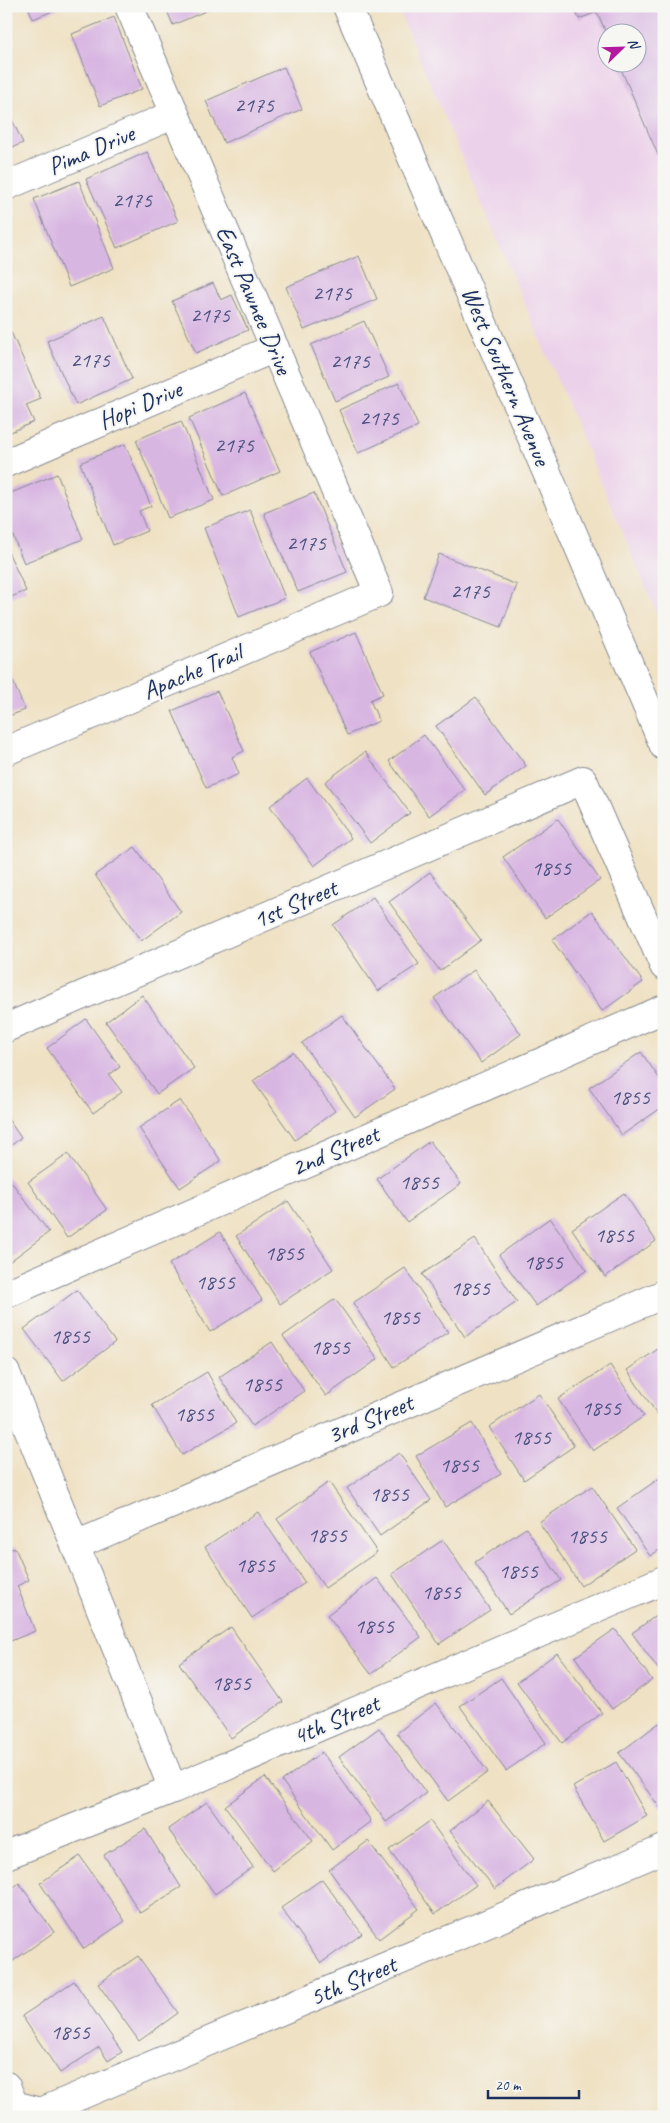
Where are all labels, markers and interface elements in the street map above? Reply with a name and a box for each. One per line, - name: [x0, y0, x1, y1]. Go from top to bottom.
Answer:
- north arrow: [598, 22, 648, 72]
- text: N: [624, 36, 644, 53]
- house number: 2175: [234, 91, 275, 119]
- street label: Pima Drive: [43, 117, 141, 183]
- house number: 2175: [112, 186, 153, 214]
- street label: East Pawnee Drive: [208, 221, 300, 381]
- house number: 2175: [312, 279, 353, 307]
- street label: West Southern Avenue: [454, 282, 559, 472]
- house number: 2175: [190, 301, 231, 329]
- house number: 2175: [70, 346, 111, 374]
- house number: 2175: [330, 347, 371, 375]
- street label: Hopi Drive: [93, 372, 188, 437]
- house number: 2175: [359, 404, 400, 432]
- house number: 2175: [214, 431, 255, 459]
- house number: 2175: [286, 529, 327, 557]
- house number: 2175: [450, 577, 491, 605]
- street label: Apache Trail: [138, 635, 251, 707]
- house number: 1855: [531, 854, 572, 882]
- street label: 1st Street: [248, 871, 344, 936]
- house number: 1855: [610, 1083, 651, 1111]
- street label: 2nd Street: [286, 1117, 386, 1184]
- house number: 1855: [399, 1168, 440, 1196]
- house number: 1855: [594, 1221, 635, 1249]
- house number: 1855: [264, 1239, 305, 1267]
- house number: 1855: [523, 1248, 564, 1276]
- house number: 1855: [195, 1268, 236, 1296]
- house number: 1855: [450, 1274, 491, 1302]
- house number: 1855: [380, 1303, 421, 1331]
- house number: 1855: [50, 1322, 91, 1350]
- house number: 1855: [310, 1333, 351, 1361]
- house number: 1855: [242, 1370, 283, 1398]
- street label: 3rd Street: [322, 1386, 420, 1451]
- house number: 1855: [581, 1394, 622, 1422]
- house number: 1855: [174, 1400, 215, 1428]
- house number: 1855: [511, 1423, 552, 1451]
- house number: 1855: [439, 1451, 480, 1479]
- house number: 1855: [369, 1480, 410, 1508]
- house number: 1855: [307, 1521, 348, 1549]
- house number: 1855: [567, 1522, 608, 1550]
- house number: 1855: [235, 1551, 276, 1579]
- house number: 1855: [498, 1557, 539, 1585]
- house number: 1855: [421, 1578, 462, 1606]
- house number: 1855: [354, 1612, 395, 1640]
- house number: 1855: [211, 1669, 252, 1697]
- street label: 4th Street: [288, 1686, 387, 1752]
- street label: 5th Street: [305, 1947, 404, 2013]
- house number: 1855: [50, 2018, 91, 2046]
- scale bar: [488, 2068, 579, 2100]
- text: 20 m: [495, 2076, 522, 2095]

